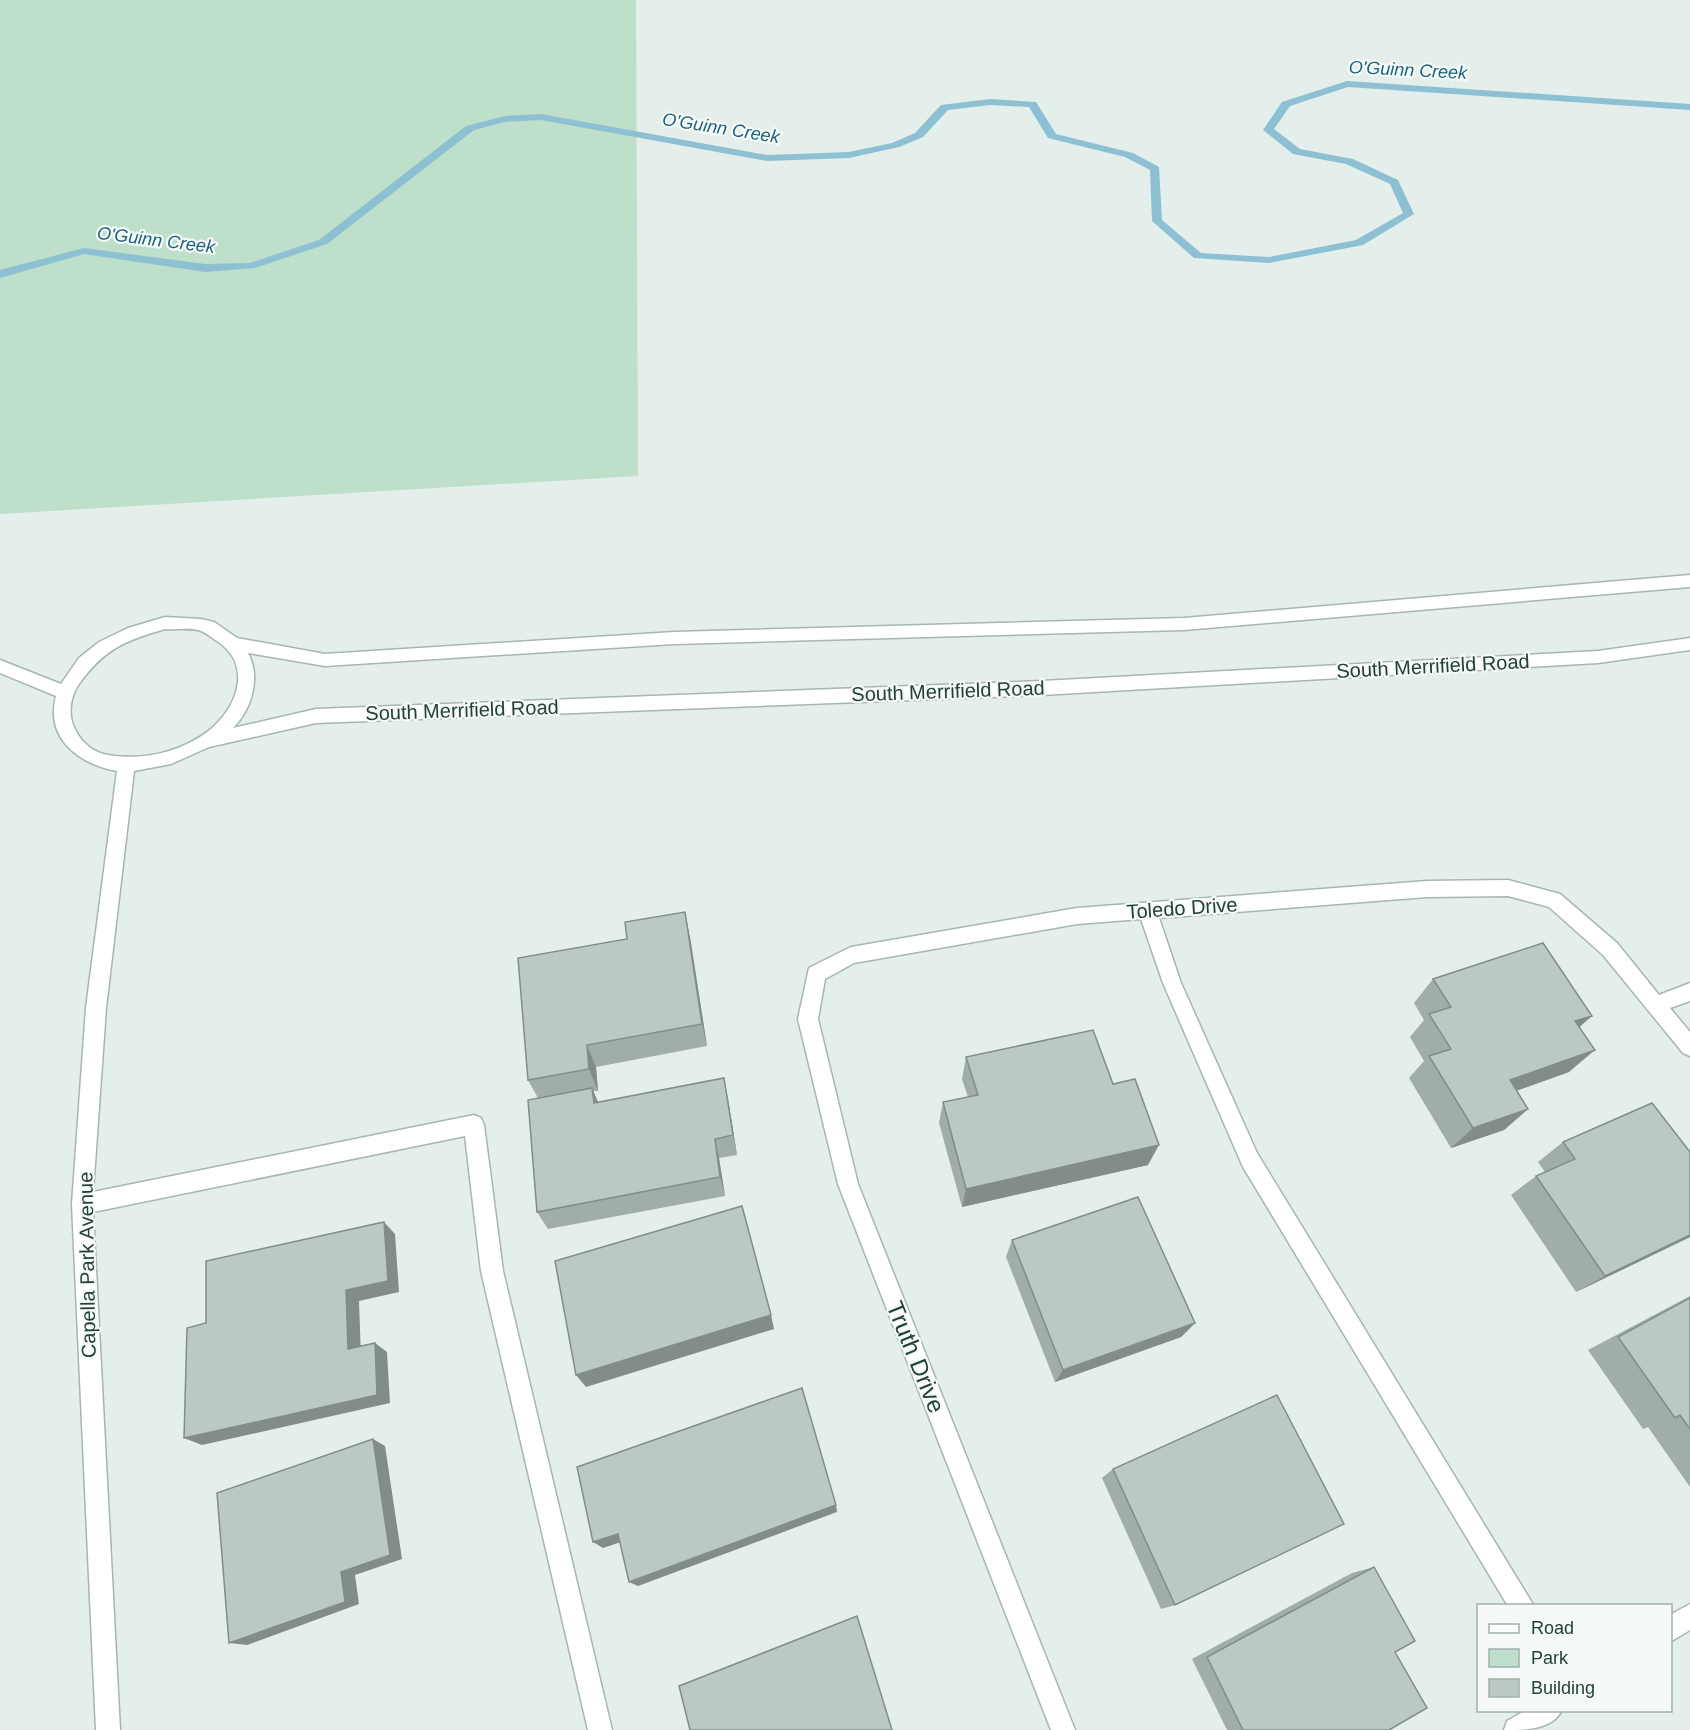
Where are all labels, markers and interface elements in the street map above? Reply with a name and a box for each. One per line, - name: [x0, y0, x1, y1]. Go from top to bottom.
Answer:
- water label: O'Guinn Creek: [1348, 57, 1469, 83]
- water label: O'Guinn Creek: [661, 109, 782, 147]
- water label: O'Guinn Creek: [96, 223, 217, 257]
- street label: South Merrifield Road: [1336, 650, 1530, 682]
- street label: South Merrifield Road: [851, 677, 1045, 705]
- street label: South Merrifield Road: [365, 696, 559, 724]
- street label: Toledo Drive: [1126, 893, 1238, 923]
- street label: Capella Park Avenue: [74, 1172, 100, 1358]
- street label: Truth Drive: [881, 1297, 951, 1417]
- legend: [1477, 1604, 1672, 1712]
- text: Road: [1531, 1618, 1574, 1638]
- text: Park: [1531, 1648, 1569, 1668]
- text: Building: [1531, 1678, 1595, 1698]

